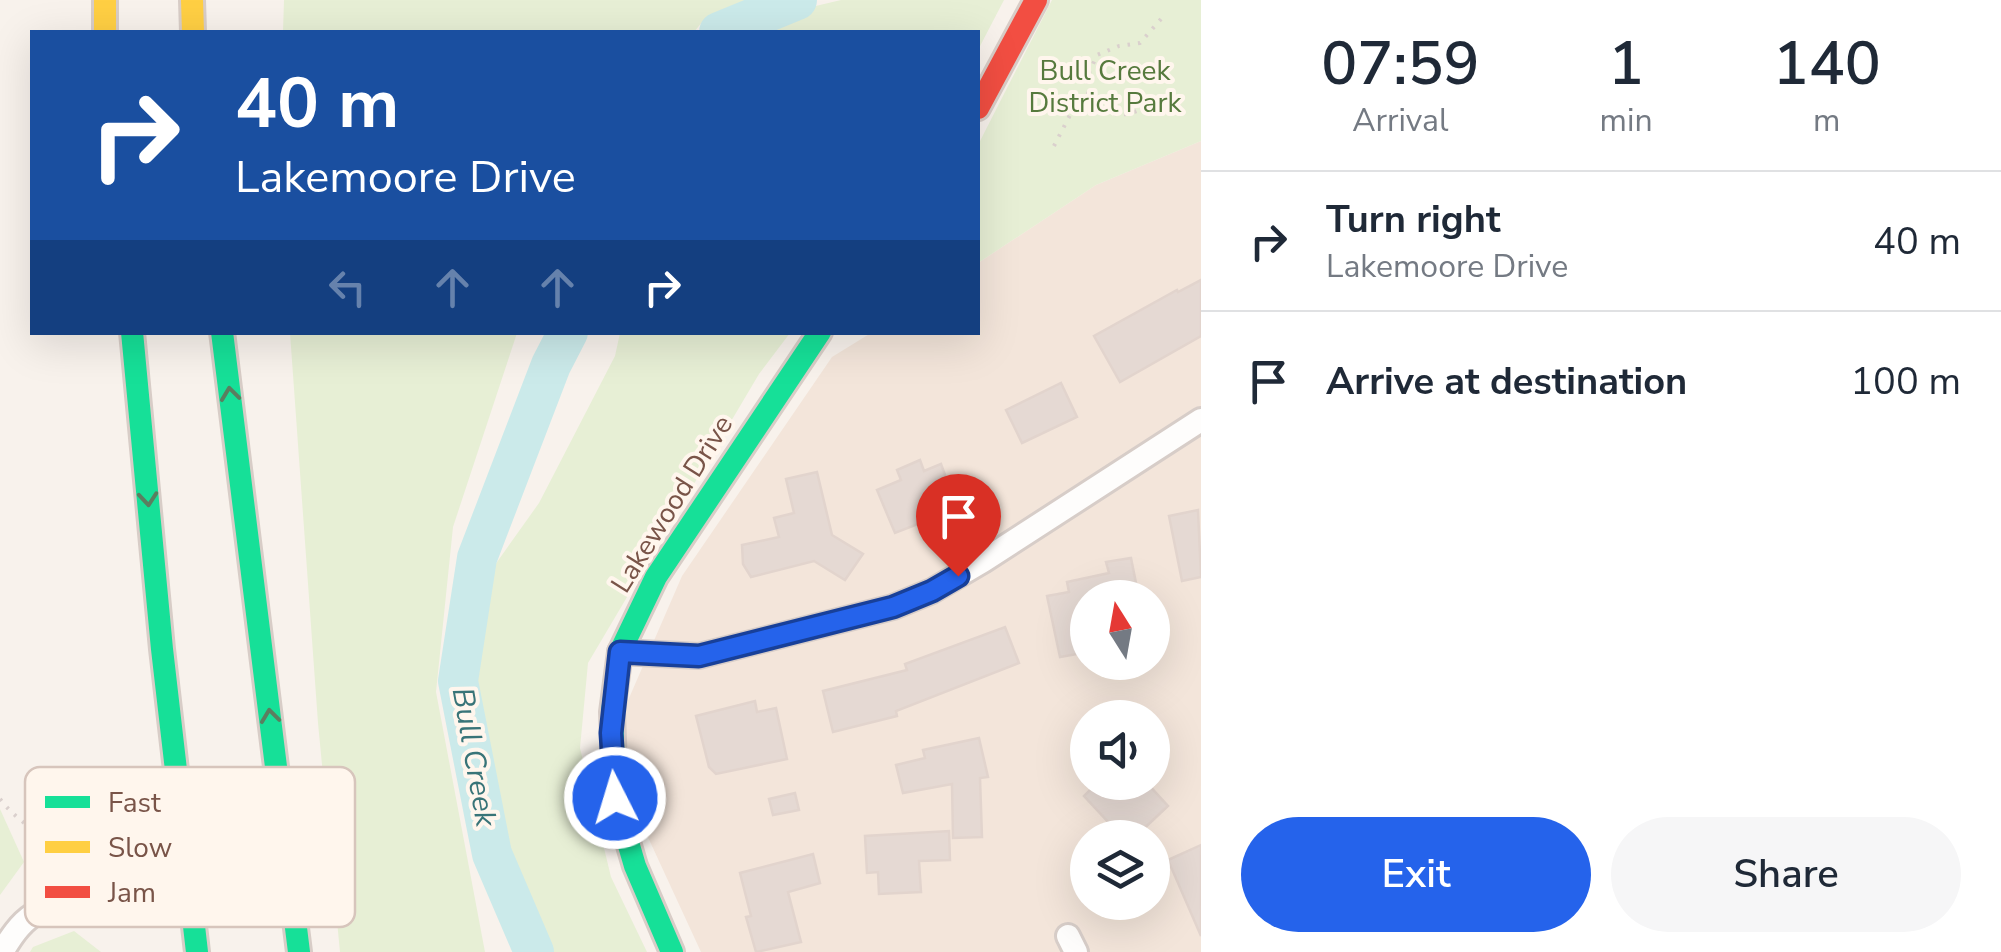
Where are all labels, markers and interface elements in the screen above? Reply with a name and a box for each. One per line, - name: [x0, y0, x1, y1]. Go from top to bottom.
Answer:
- text: 07:59: [1321, 23, 1479, 105]
- text: 1: [1608, 23, 1644, 105]
- text: 140: [1773, 23, 1881, 105]
- park label: Bull Creek District Park: [1029, 52, 1182, 122]
- text: 40 m: [235, 56, 399, 152]
- icon: right: [70, 70, 200, 200]
- text: Arrival: [1352, 99, 1448, 142]
- text: min: [1600, 99, 1653, 142]
- text: m: [1813, 99, 1841, 142]
- text: Lakemoore Drive: [235, 147, 576, 208]
- text: Turn right: [1326, 194, 1501, 245]
- icon: right: [1241, 214, 1296, 269]
- text: 40 m: [1873, 216, 1961, 267]
- text: Lakemoore Drive: [1326, 245, 1568, 288]
- icon: left: [320, 260, 375, 315]
- icon: ahead: [425, 260, 480, 315]
- icon: ahead: [530, 260, 585, 315]
- icon: right: [635, 260, 690, 315]
- icon: arrive: [1241, 354, 1296, 409]
- text: Arrive at destination: [1326, 356, 1687, 407]
- text: 100 m: [1850, 356, 1961, 407]
- one-way arrow: [220, 385, 241, 402]
- street label: Lakewood Drive: [602, 408, 742, 600]
- pin: [916, 474, 1001, 577]
- icon: arrive: [931, 489, 986, 544]
- one-way arrow: [136, 492, 158, 508]
- north arrow: [1070, 580, 1170, 680]
- map controls: [1070, 580, 1170, 920]
- water label: Bull Creek: [442, 684, 507, 831]
- button: sound: [1070, 700, 1170, 800]
- one-way arrow: [260, 708, 281, 725]
- position arrow: [563, 746, 667, 850]
- legend: [25, 767, 355, 927]
- text: Fast: [108, 784, 161, 822]
- button: Exit: [1241, 817, 1591, 932]
- button: Share: [1611, 817, 1961, 932]
- button: layers: [1070, 820, 1170, 920]
- text: Slow: [108, 829, 172, 867]
- text: Jam: [107, 874, 156, 912]

